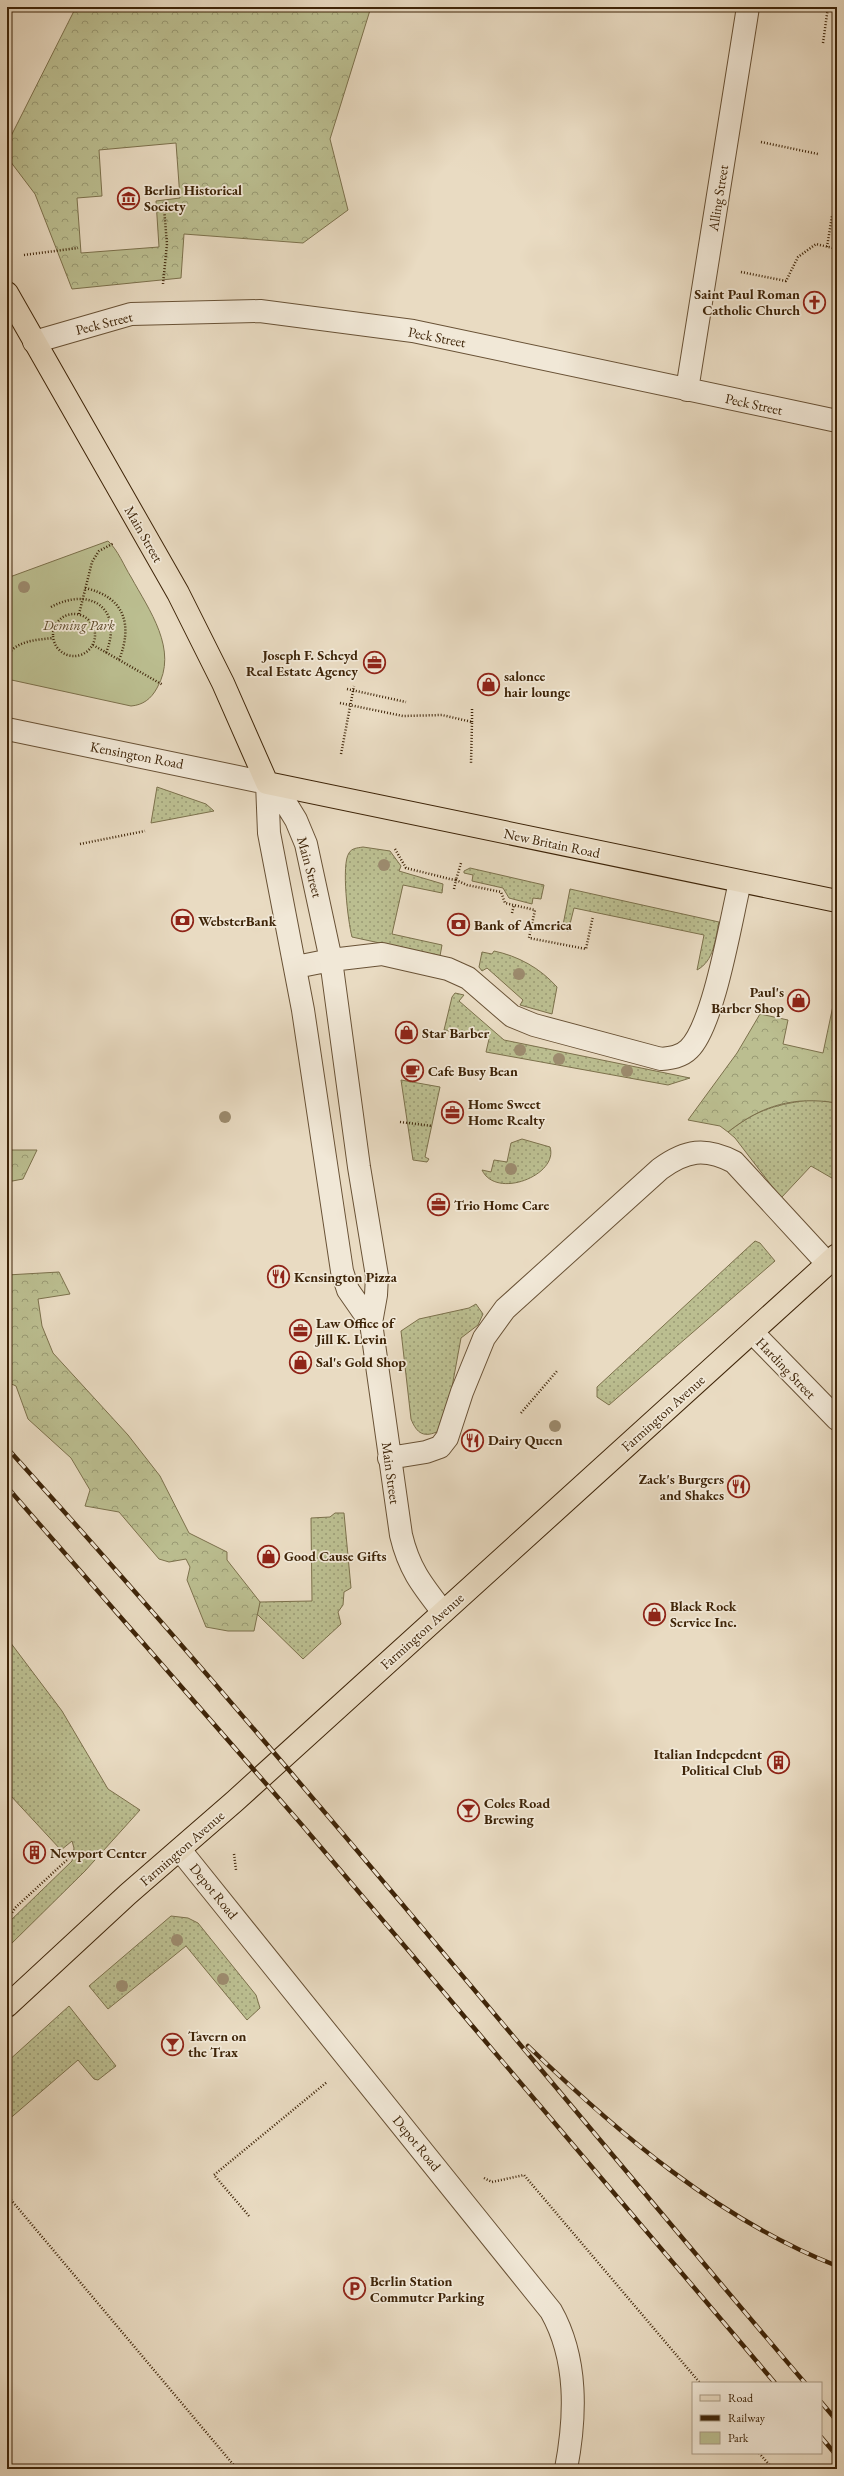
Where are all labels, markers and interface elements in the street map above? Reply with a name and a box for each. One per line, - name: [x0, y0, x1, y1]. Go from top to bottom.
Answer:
- street label: Alling Street: [704, 163, 732, 233]
- place label: Berlin Historical Society: [144, 181, 242, 215]
- museum icon: Berlin Historical Society: [116, 185, 142, 211]
- place label: Saint Paul Roman Catholic Church: [694, 285, 800, 319]
- church icon: Saint Paul Roman Catholic Church: [802, 289, 828, 315]
- street label: Peck Street: [74, 307, 135, 339]
- street label: Peck Street: [407, 323, 468, 351]
- street label: Peck Street: [724, 389, 785, 419]
- street label: Main Street: [121, 503, 168, 566]
- park label: Deming Park: [42, 616, 116, 634]
- place label: Joseph F. Scheyd Real Estate Agency: [246, 646, 358, 680]
- office icon: Joseph F. Scheyd Real Estate Agency: [361, 650, 387, 676]
- place label: salonce hair lounge: [504, 667, 571, 701]
- shop icon: salonce hair lounge: [475, 671, 501, 697]
- street label: Kensington Road: [89, 737, 186, 773]
- street label: New Britain Road: [502, 824, 603, 862]
- street label: Main Street: [293, 835, 327, 900]
- bank icon: WebsterBank: [170, 908, 196, 934]
- place label: WebsterBank: [198, 912, 277, 930]
- bank icon: Bank of America: [445, 912, 471, 938]
- place label: Bank of America: [474, 916, 573, 934]
- place label: Paul's Barber Shop: [711, 983, 784, 1017]
- shop icon: Paul's Barber Shop: [786, 987, 812, 1013]
- shop icon: Star Barber: [394, 1020, 420, 1046]
- place label: Star Barber: [422, 1024, 490, 1042]
- cafe icon: Cafe Busy Bean: [399, 1058, 425, 1084]
- place label: Cafe Busy Bean: [428, 1062, 518, 1080]
- place label: Home Sweet Home Realty: [468, 1095, 545, 1129]
- office icon: Home Sweet Home Realty: [439, 1099, 465, 1125]
- office icon: Trio Home Care: [425, 1192, 451, 1218]
- place label: Trio Home Care: [454, 1196, 549, 1214]
- restaurant icon: Kensington Pizza: [265, 1264, 291, 1290]
- place label: Kensington Pizza: [294, 1268, 398, 1286]
- place label: Law Office of Jill K. Levin: [314, 1314, 396, 1348]
- office icon: Law Office of Jill K. Levin: [287, 1318, 313, 1344]
- street label: Harding Street: [752, 1333, 820, 1403]
- shop icon: Sal's Gold Shop: [287, 1349, 313, 1375]
- place label: Sal's Gold Shop: [316, 1353, 406, 1371]
- street label: Farmington Avenue: [617, 1370, 709, 1455]
- restaurant icon: Dairy Queen: [460, 1427, 486, 1453]
- place label: Dairy Queen: [488, 1431, 563, 1449]
- street label: Main Street: [378, 1441, 404, 1506]
- place label: Zack's Burgers and Shakes: [639, 1470, 724, 1504]
- restaurant icon: Zack's Burgers and Shakes: [726, 1474, 752, 1500]
- shop icon: Good Cause Gifts: [256, 1543, 282, 1569]
- place label: Good Cause Gifts: [284, 1547, 387, 1565]
- street label: Farmington Avenue: [376, 1588, 468, 1673]
- place label: Black Rock Service Inc.: [670, 1597, 737, 1631]
- shop icon: Black Rock Service Inc.: [641, 1601, 667, 1627]
- place label: Italian Indepedent Political Club: [654, 1745, 763, 1779]
- building icon: Italian Indepedent Political Club: [765, 1749, 791, 1775]
- place label: Coles Road Brewing: [484, 1794, 550, 1828]
- bar icon: Coles Road Brewing: [456, 1798, 482, 1824]
- street label: Farmington Avenue: [136, 1806, 229, 1890]
- building icon: Newport Center: [22, 1840, 48, 1866]
- place label: Newport Center: [50, 1844, 147, 1862]
- street label: Depot Road: [186, 1859, 243, 1923]
- place label: Tavern on the Trax: [188, 2027, 246, 2061]
- bar icon: Tavern on the Trax: [159, 2031, 185, 2057]
- street label: Depot Road: [389, 2111, 446, 2175]
- place label: Berlin Station Commuter Parking: [370, 2272, 485, 2306]
- parking icon: Berlin Station Commuter Parking: [341, 2276, 367, 2302]
- legend: [692, 2382, 822, 2454]
- text: Road: [728, 2390, 754, 2406]
- text: Railway: [728, 2410, 766, 2426]
- text: Park: [728, 2430, 749, 2446]

